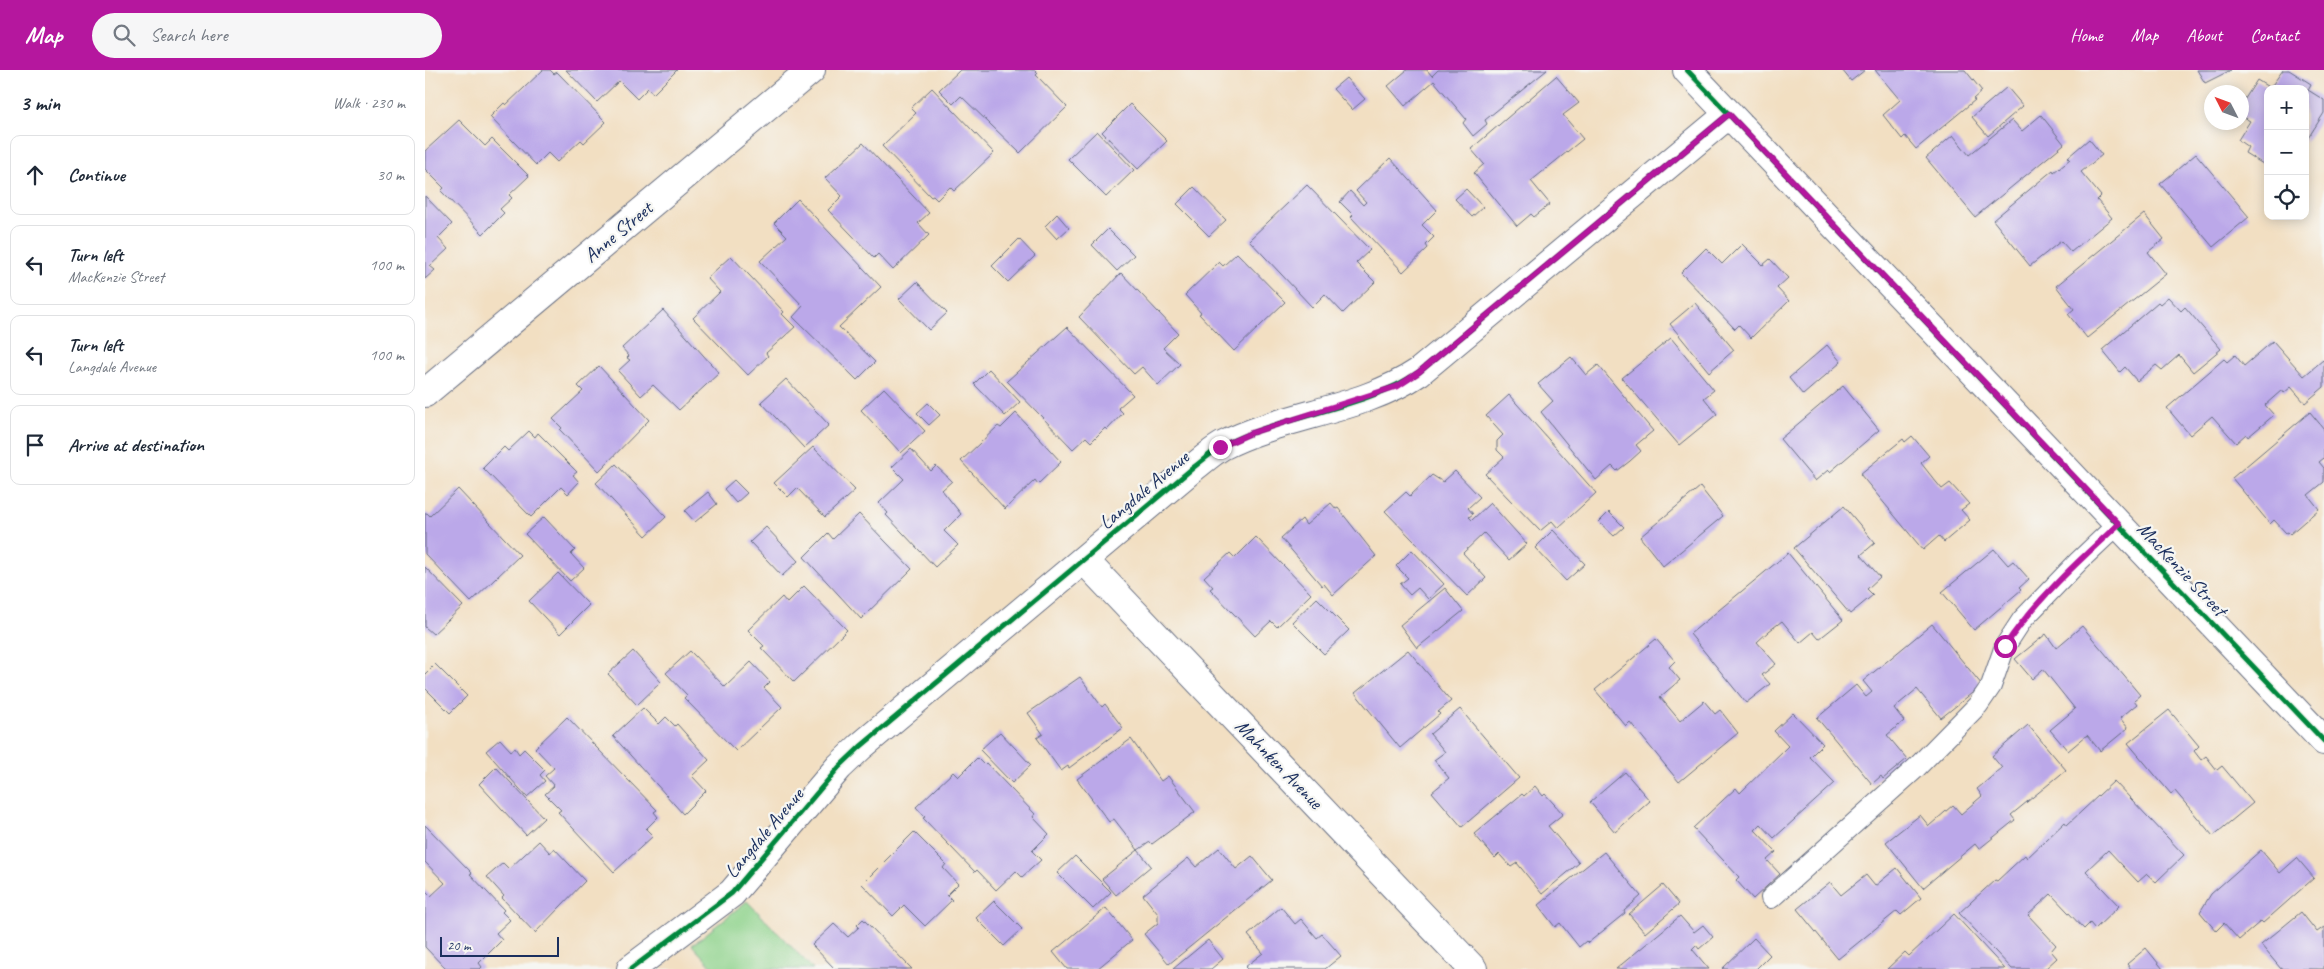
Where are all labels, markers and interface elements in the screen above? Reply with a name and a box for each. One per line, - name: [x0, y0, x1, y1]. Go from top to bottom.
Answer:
- search box: [92, 13, 442, 58]
- text: Map: [25, 20, 62, 50]
- icon: search: [110, 21, 138, 49]
- text: Search here: [150, 23, 228, 47]
- text: Home: [2070, 24, 2103, 46]
- text: Map: [2131, 24, 2158, 46]
- text: About: [2186, 24, 2222, 46]
- text: Contact: [2250, 24, 2299, 46]
- north arrow: [2204, 85, 2249, 130]
- map controls: [2264, 85, 2309, 220]
- button: +: [2264, 85, 2309, 130]
- text: 3 min: [20, 90, 60, 116]
- text: Walk · 230 m: [333, 93, 405, 113]
- button: −: [2264, 130, 2309, 175]
- icon: ahead: [21, 161, 49, 189]
- text: Continue: [68, 163, 125, 187]
- text: 30 m: [377, 165, 404, 185]
- button: locate: [2264, 175, 2309, 220]
- street label: Anne Street: [578, 194, 659, 268]
- text: Turn left: [68, 243, 123, 267]
- icon: left: [21, 251, 49, 279]
- text: 100 m: [370, 255, 404, 275]
- text: MacKenzie Street: [68, 267, 164, 287]
- text: Turn left: [68, 333, 123, 357]
- icon: left: [21, 341, 49, 369]
- text: 100 m: [370, 345, 404, 365]
- text: Langdale Avenue: [68, 357, 156, 377]
- icon: arrive: [21, 431, 49, 459]
- text: Arrive at destination: [68, 433, 204, 457]
- route end: [1209, 436, 1232, 459]
- street label: Langdale Avenue: [1094, 444, 1195, 535]
- street label: MacKenzie Street: [2132, 517, 2234, 624]
- route start: [1994, 635, 2017, 658]
- street label: Mahnken Avenue: [1230, 714, 1329, 815]
- street label: Langdale Avenue: [719, 782, 810, 883]
- scale bar: [440, 934, 559, 957]
- text: 20 m: [447, 937, 471, 954]

